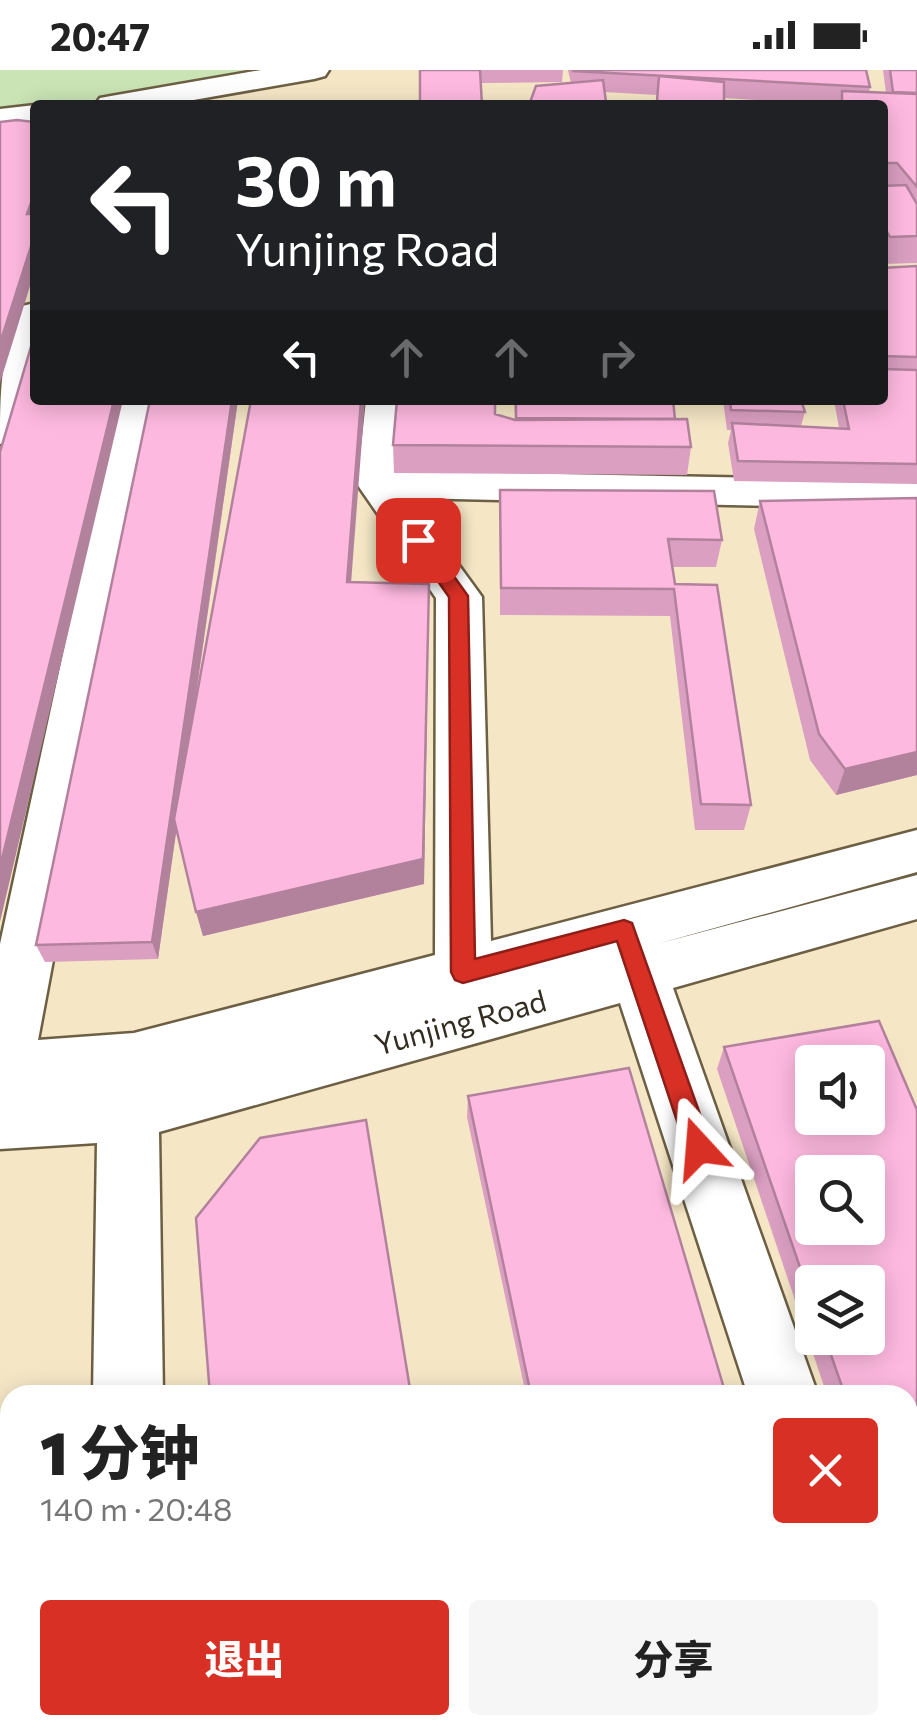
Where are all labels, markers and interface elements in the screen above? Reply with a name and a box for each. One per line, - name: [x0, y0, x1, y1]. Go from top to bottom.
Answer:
- text: 20:47: [50, 12, 150, 59]
- text: 30 m: [235, 135, 397, 220]
- icon: left: [70, 140, 200, 270]
- text: Yunjing Road: [235, 220, 499, 275]
- icon: left: [274, 330, 329, 385]
- icon: ahead: [379, 330, 434, 385]
- icon: ahead: [484, 330, 539, 385]
- icon: right: [589, 330, 644, 385]
- pin: [376, 498, 461, 583]
- icon: arrive: [391, 513, 446, 568]
- street label: Yunjing Road: [370, 980, 550, 1062]
- map controls: [795, 1045, 885, 1355]
- button: sound: [795, 1045, 885, 1135]
- position arrow: [647, 1096, 751, 1200]
- button: search: [795, 1155, 885, 1245]
- button: layers: [795, 1265, 885, 1355]
- text: 1 分钟: [40, 1414, 199, 1487]
- button: close: [773, 1418, 878, 1523]
- text: 140 m · 20:48: [40, 1488, 232, 1528]
- button: 退出: [40, 1600, 449, 1715]
- button: 分享: [469, 1600, 878, 1715]

